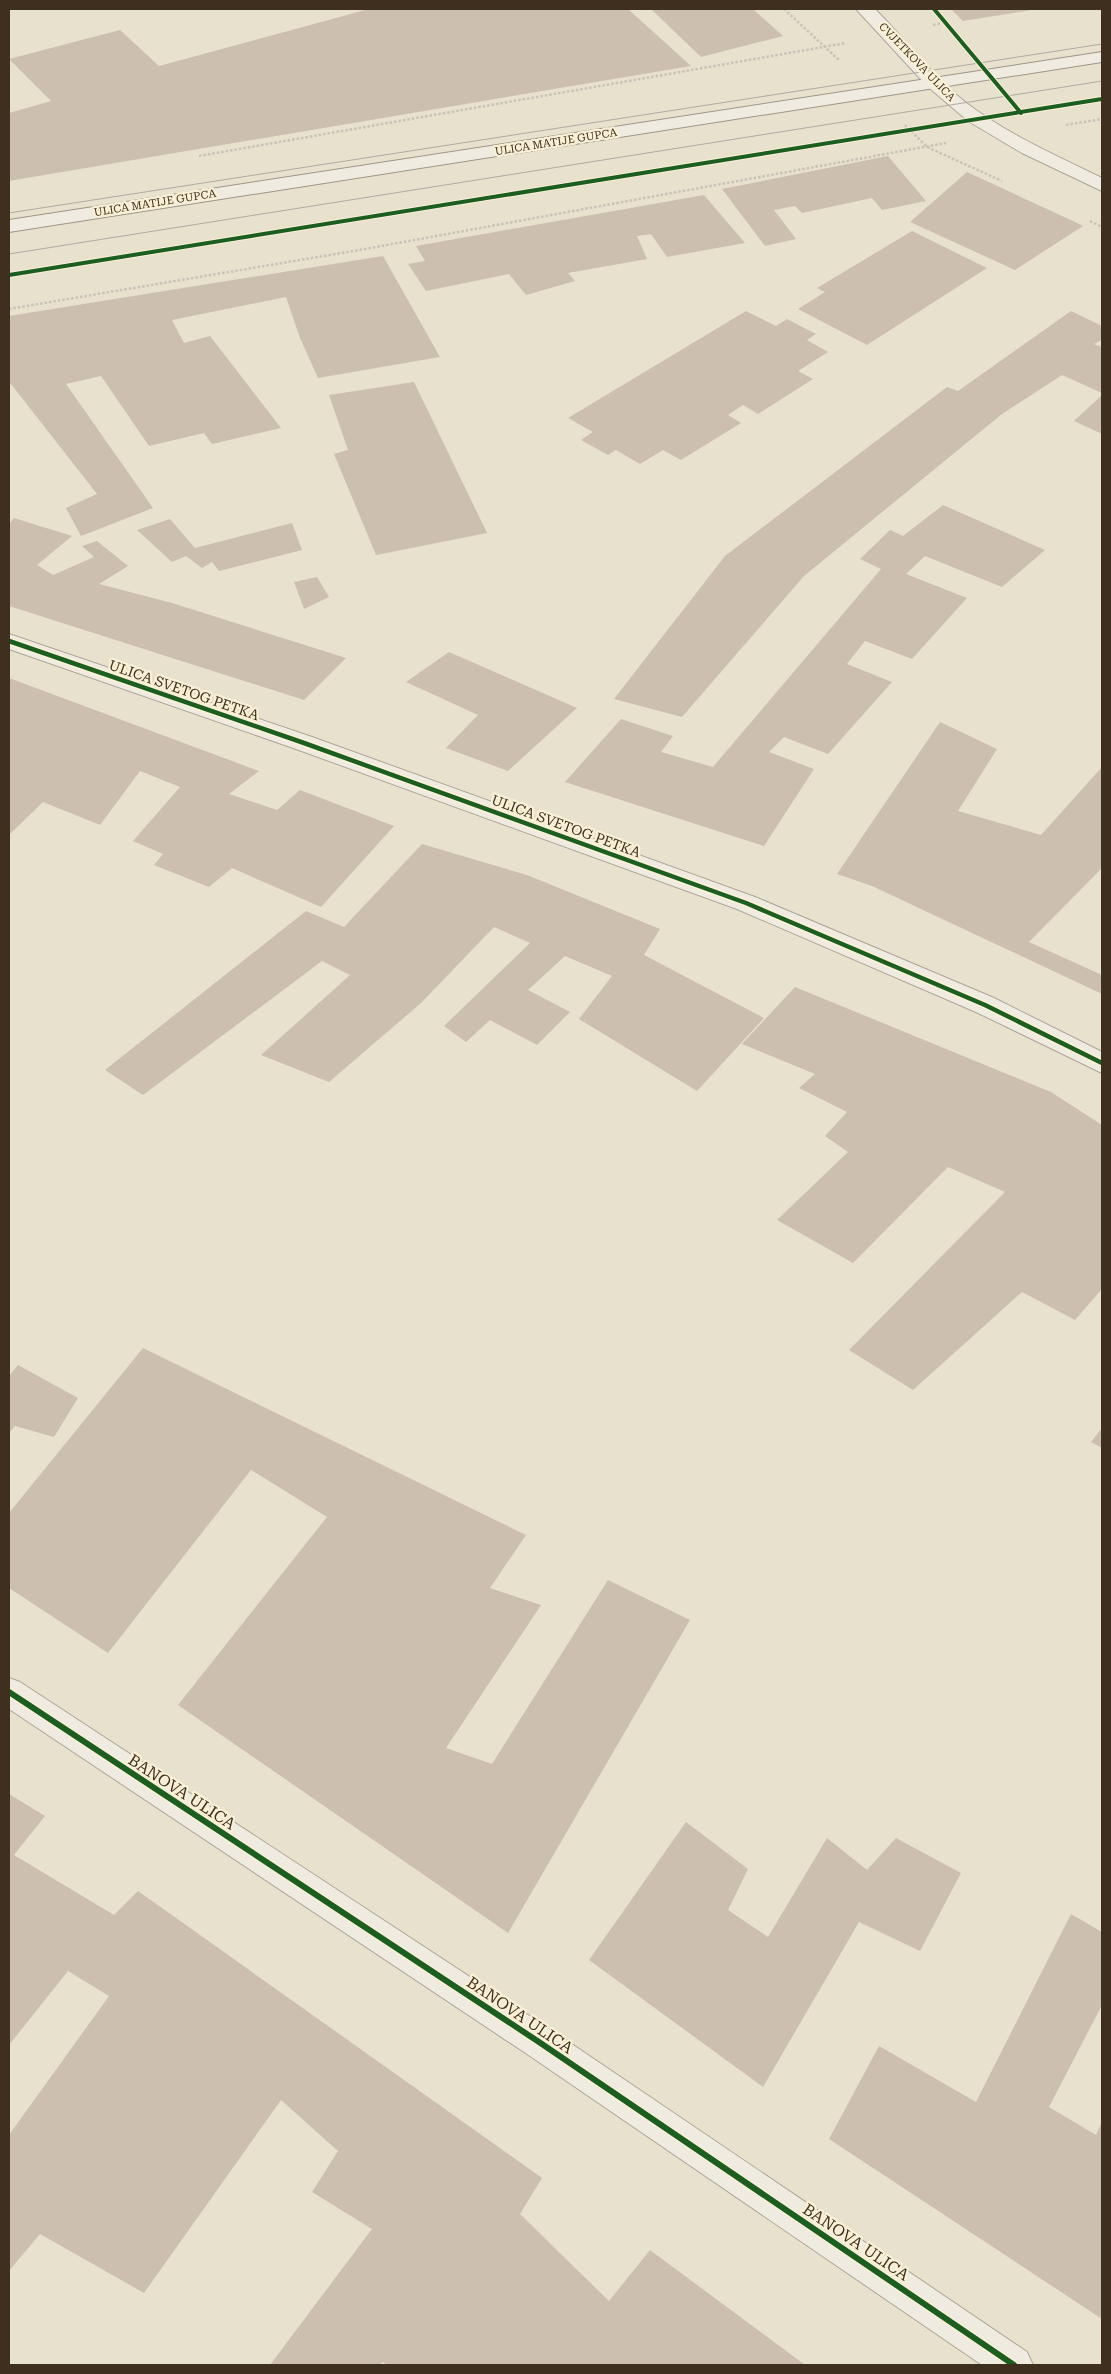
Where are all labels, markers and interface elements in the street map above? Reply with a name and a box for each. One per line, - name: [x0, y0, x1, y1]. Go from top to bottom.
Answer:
- street label: CVJETKOVA ULICA: [876, 20, 958, 104]
- street label: ULICA MATIJE GUPCA: [494, 126, 618, 158]
- street label: ULICA MATIJE GUPCA: [93, 187, 217, 219]
- street label: ULICA SVETOG PETKA: [107, 657, 261, 723]
- street label: ULICA SVETOG PETKA: [489, 792, 643, 861]
- street label: BANOVA ULICA: [125, 1750, 240, 1834]
- street label: BANOVA ULICA: [463, 1972, 577, 2058]
- street label: BANOVA ULICA: [799, 2199, 913, 2285]

